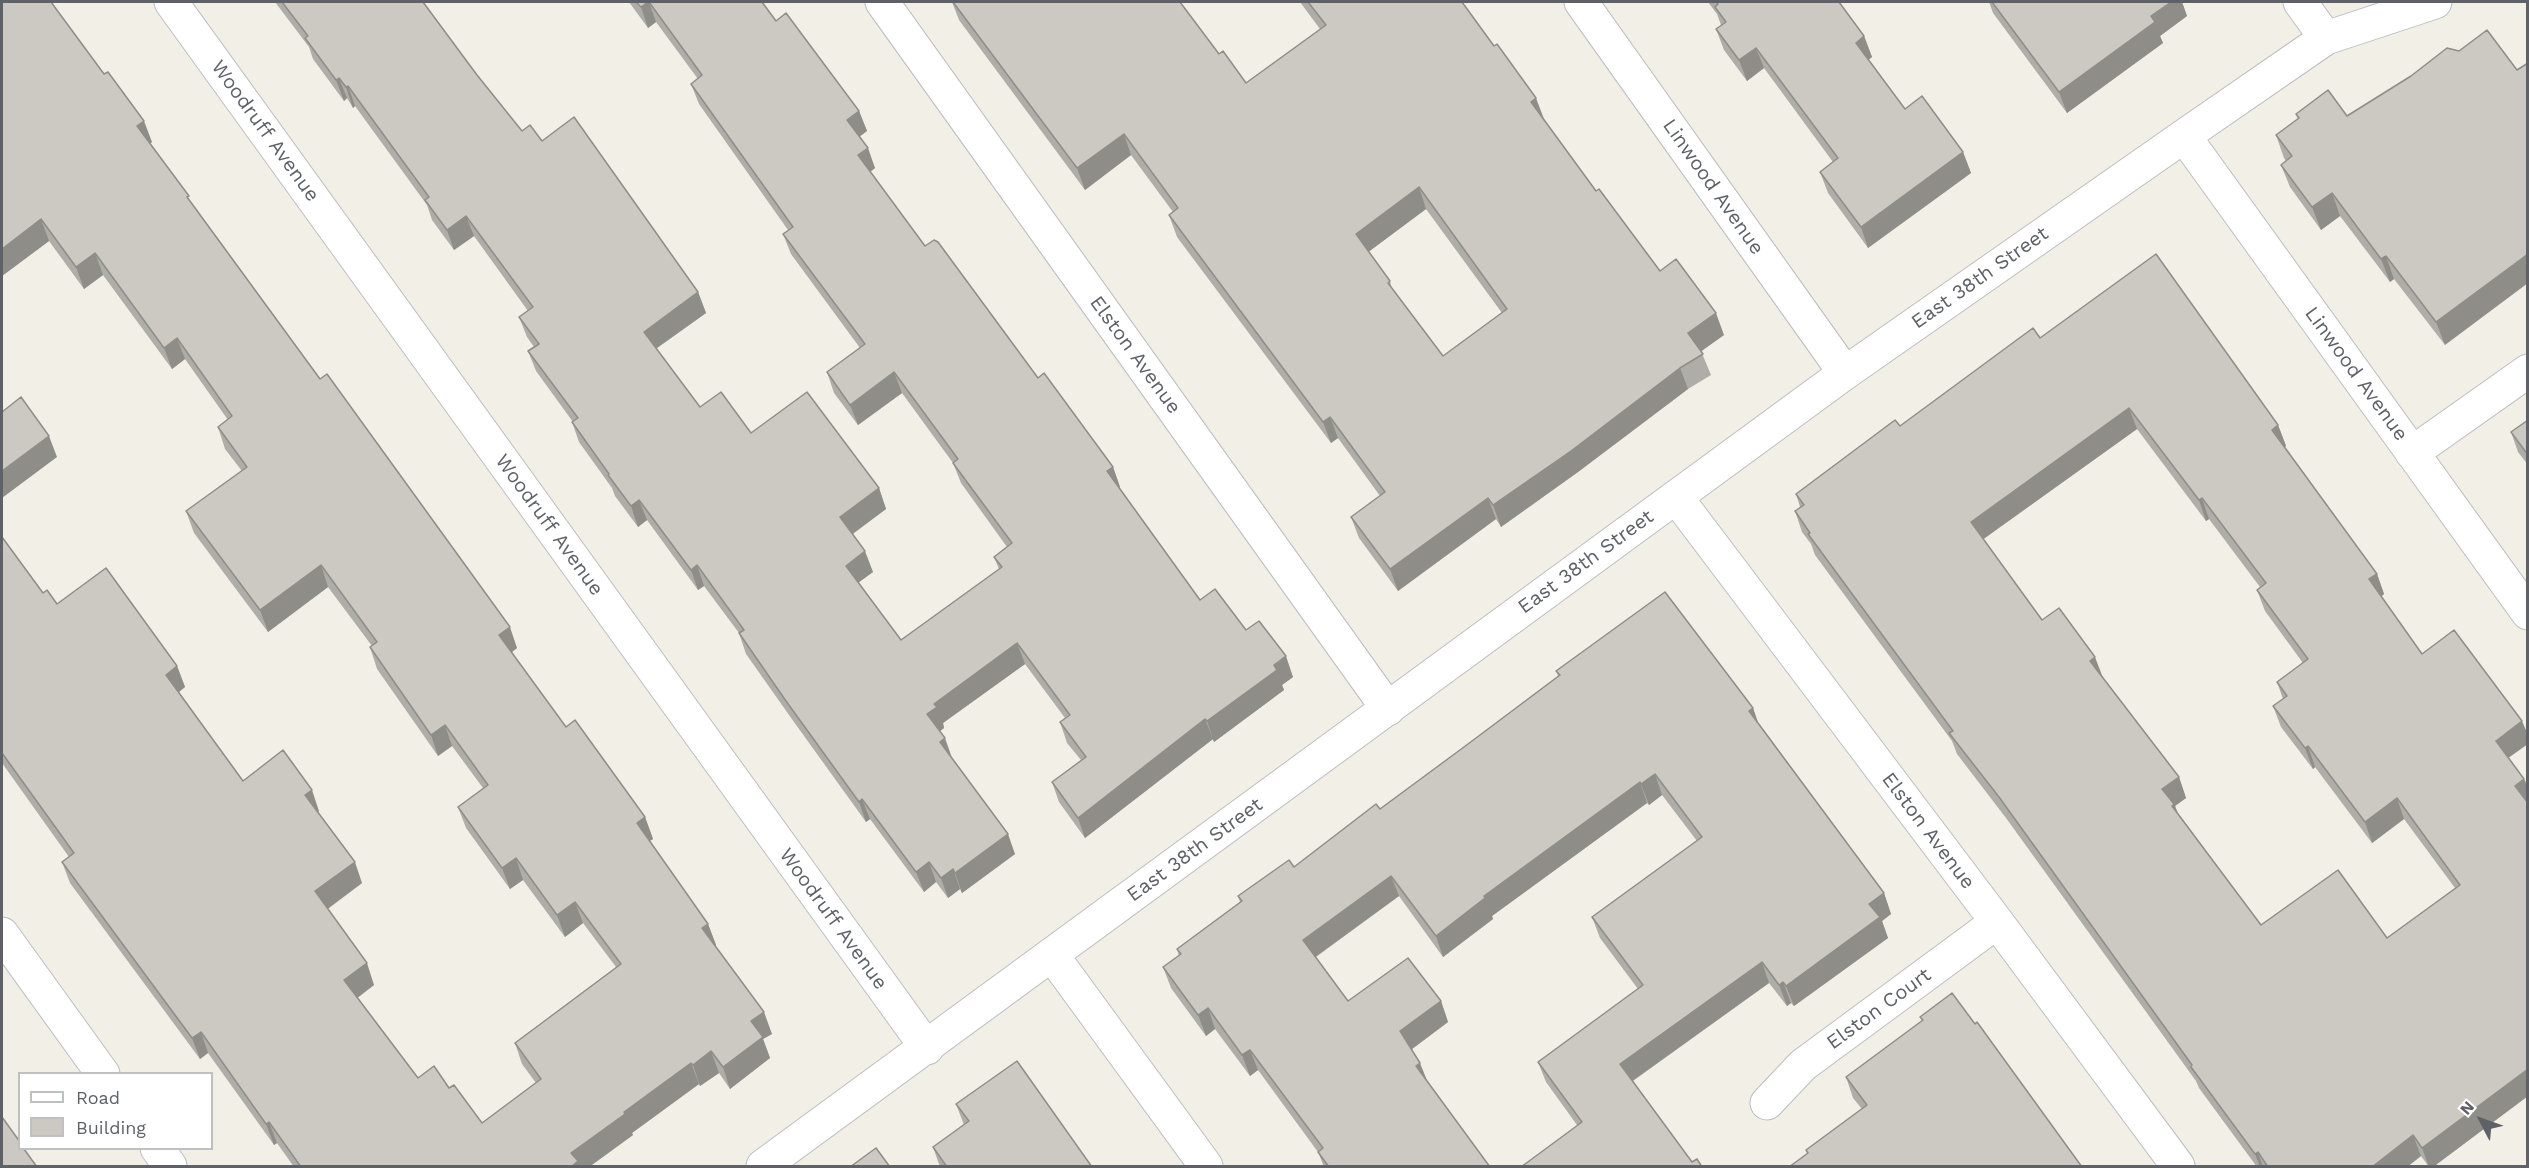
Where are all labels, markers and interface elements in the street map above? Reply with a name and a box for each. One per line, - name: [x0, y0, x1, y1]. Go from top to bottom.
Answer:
- street label: Woodruff Avenue: [206, 56, 324, 206]
- street label: Linwood Avenue: [1657, 115, 1769, 259]
- street label: East 38th Street: [1907, 222, 2053, 334]
- street label: Elston Avenue: [1084, 291, 1186, 419]
- street label: Linwood Avenue: [2299, 302, 2413, 446]
- street label: Woodruff Avenue: [490, 450, 608, 600]
- street label: East 38th Street: [1514, 505, 1658, 619]
- street label: Elston Avenue: [1876, 768, 1980, 894]
- street label: East 38th Street: [1123, 793, 1267, 907]
- street label: Woodruff Avenue: [774, 844, 892, 994]
- street label: Elston Court: [1822, 963, 1936, 1055]
- legend: [18, 1072, 213, 1150]
- text: Road: [76, 1087, 120, 1108]
- north arrow: [2451, 1090, 2511, 1150]
- text: N: [2456, 1097, 2478, 1119]
- text: Building: [76, 1117, 146, 1138]

